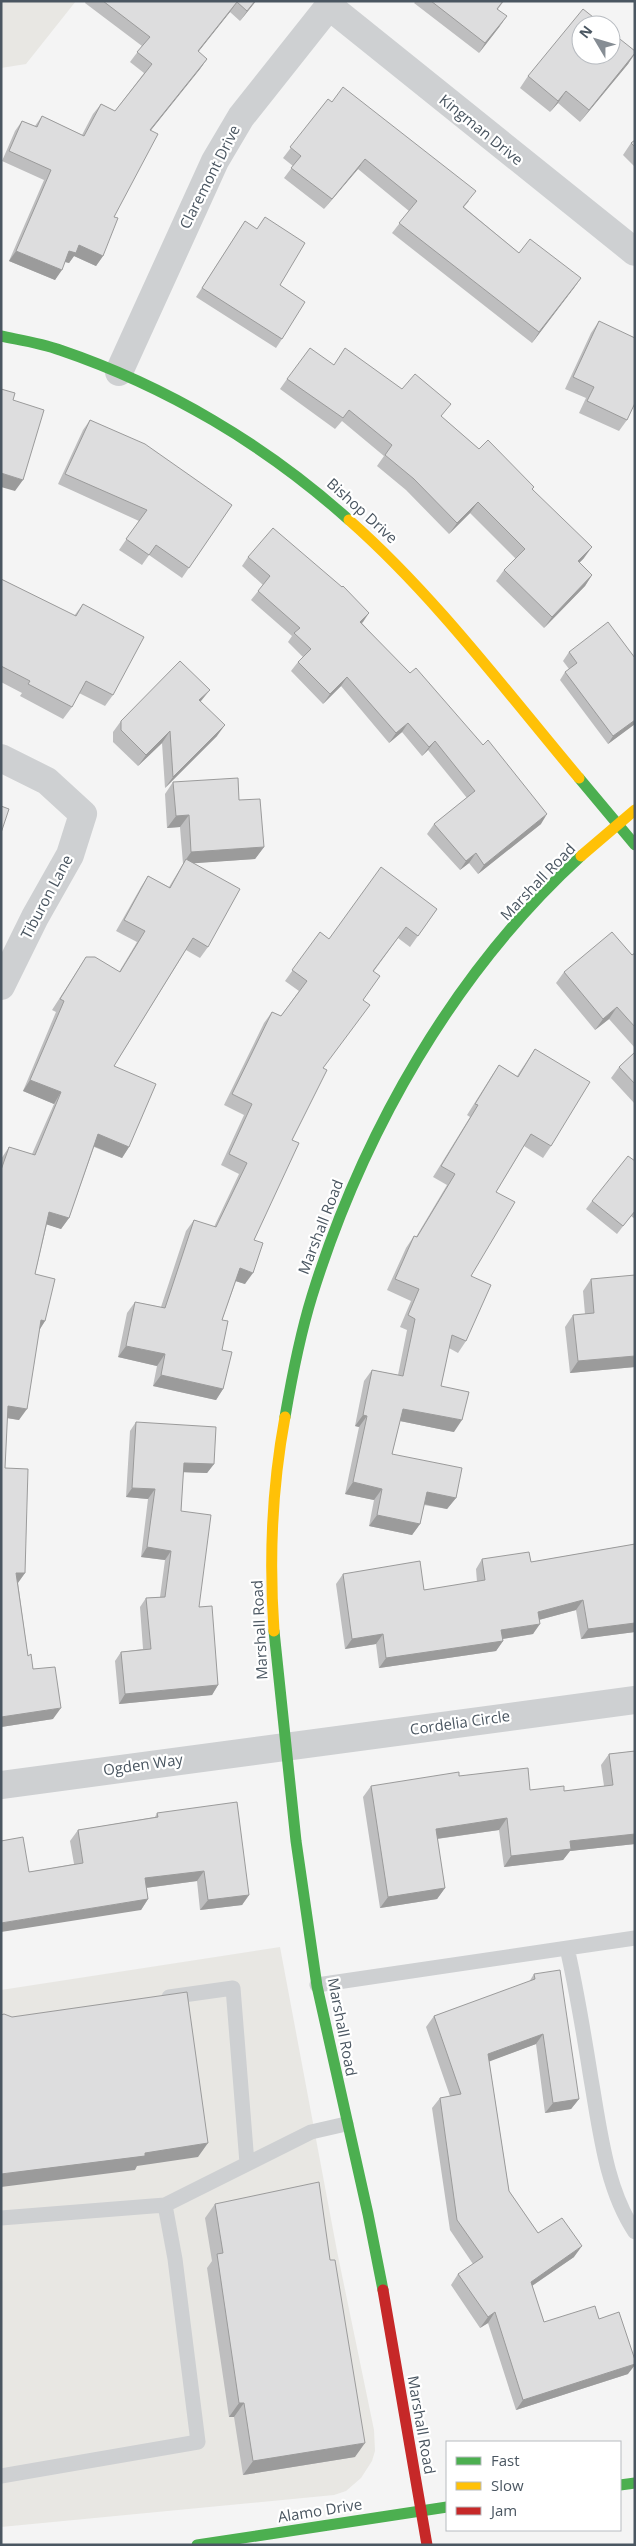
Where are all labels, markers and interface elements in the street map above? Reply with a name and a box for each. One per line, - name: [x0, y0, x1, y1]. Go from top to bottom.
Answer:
- north arrow: [571, 15, 621, 65]
- text: N: [574, 21, 596, 42]
- street label: Kingman Drive: [436, 89, 528, 169]
- street label: Claremont Drive: [174, 121, 244, 232]
- street label: Bishop Drive: [323, 473, 402, 547]
- street label: Marshall Road: [495, 838, 579, 924]
- street label: Tiburon Lane: [16, 851, 77, 942]
- street label: Marshall Road: [293, 1176, 347, 1277]
- street label: Marshall Road: [246, 1580, 272, 1680]
- street label: Cordelia Circle: [409, 1705, 511, 1739]
- street label: Ogden Way: [102, 1748, 184, 1779]
- street label: Marshall Road: [324, 1976, 362, 2078]
- street label: Marshall Road: [403, 2374, 441, 2476]
- legend: [446, 2441, 621, 2531]
- text: Fast: [491, 2450, 520, 2470]
- text: Slow: [491, 2475, 524, 2495]
- street label: Alamo Drive: [276, 2493, 363, 2527]
- text: Jam: [489, 2500, 517, 2520]

